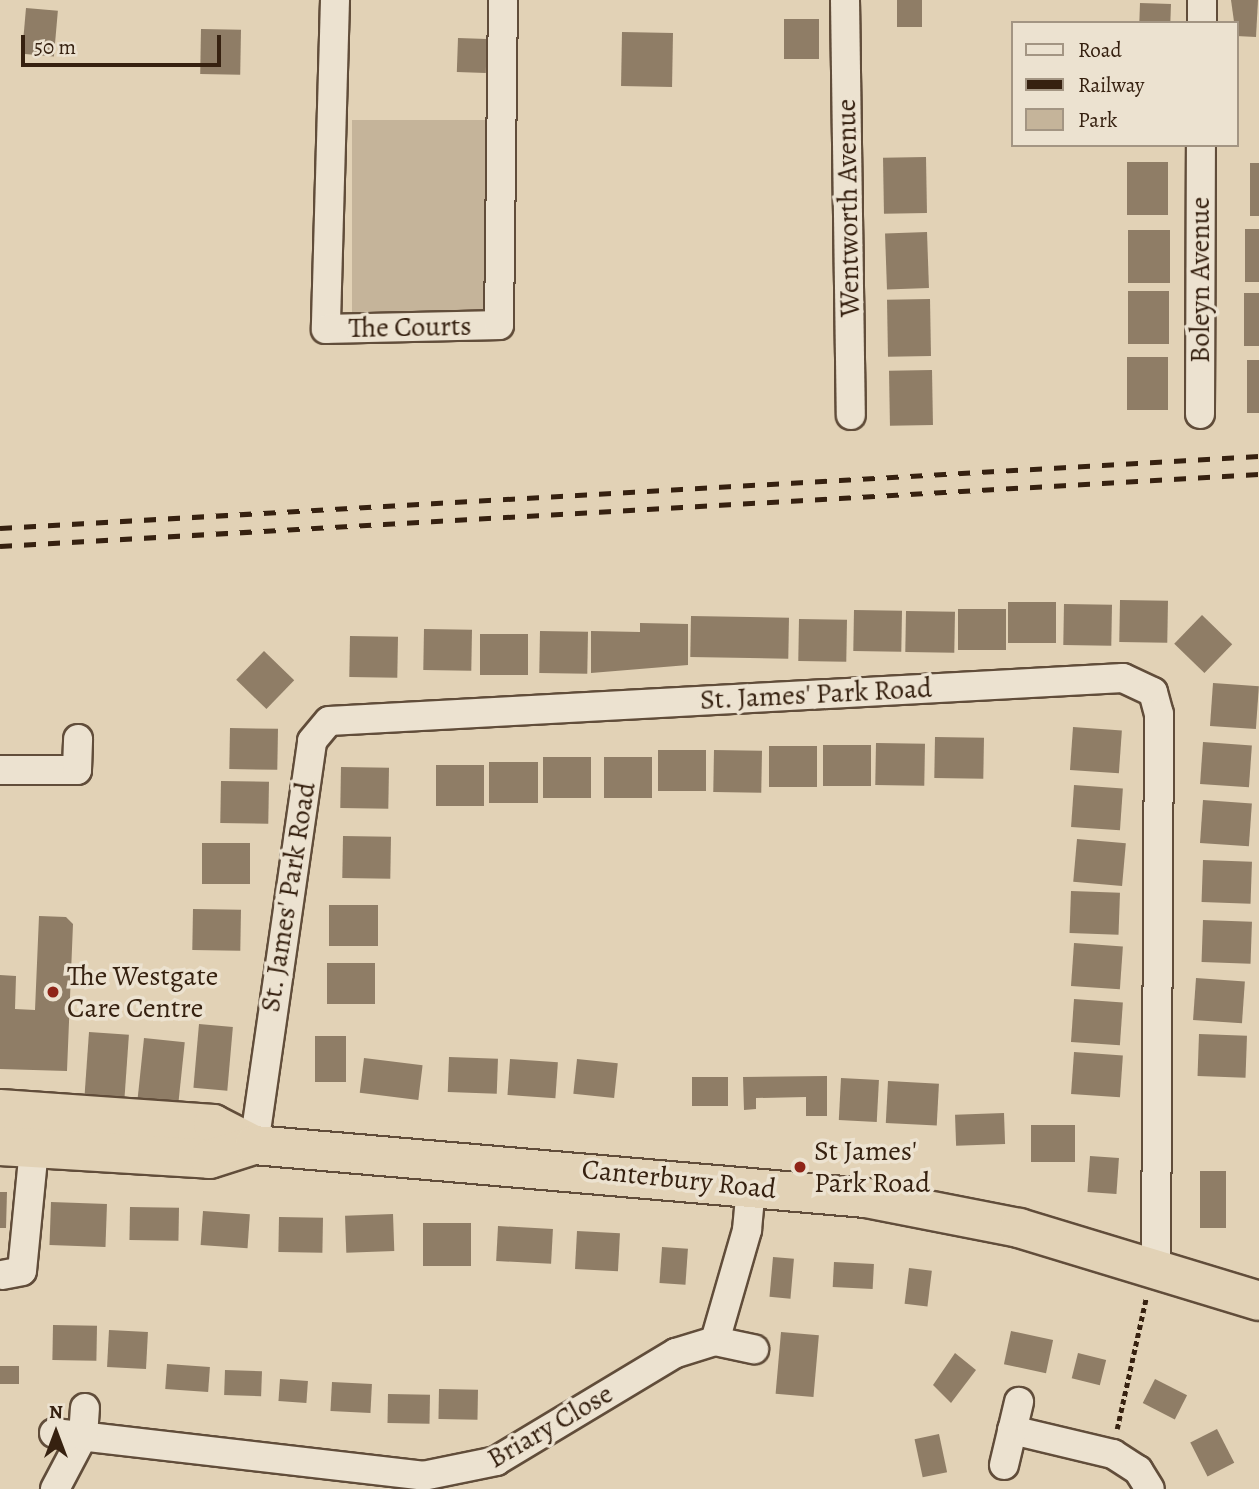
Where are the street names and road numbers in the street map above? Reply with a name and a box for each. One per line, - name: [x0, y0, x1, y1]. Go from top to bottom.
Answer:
- street label: Wentworth Avenue: [829, 99, 867, 317]
- street label: Boleyn Avenue: [1183, 197, 1217, 363]
- street label: The Courts: [348, 309, 472, 345]
- street label: St. James' Park Road: [699, 671, 933, 717]
- street label: St. James' Park Road: [253, 779, 323, 1015]
- street label: Canterbury Road: [580, 1152, 778, 1206]
- street label: Briary Close: [481, 1377, 619, 1475]

